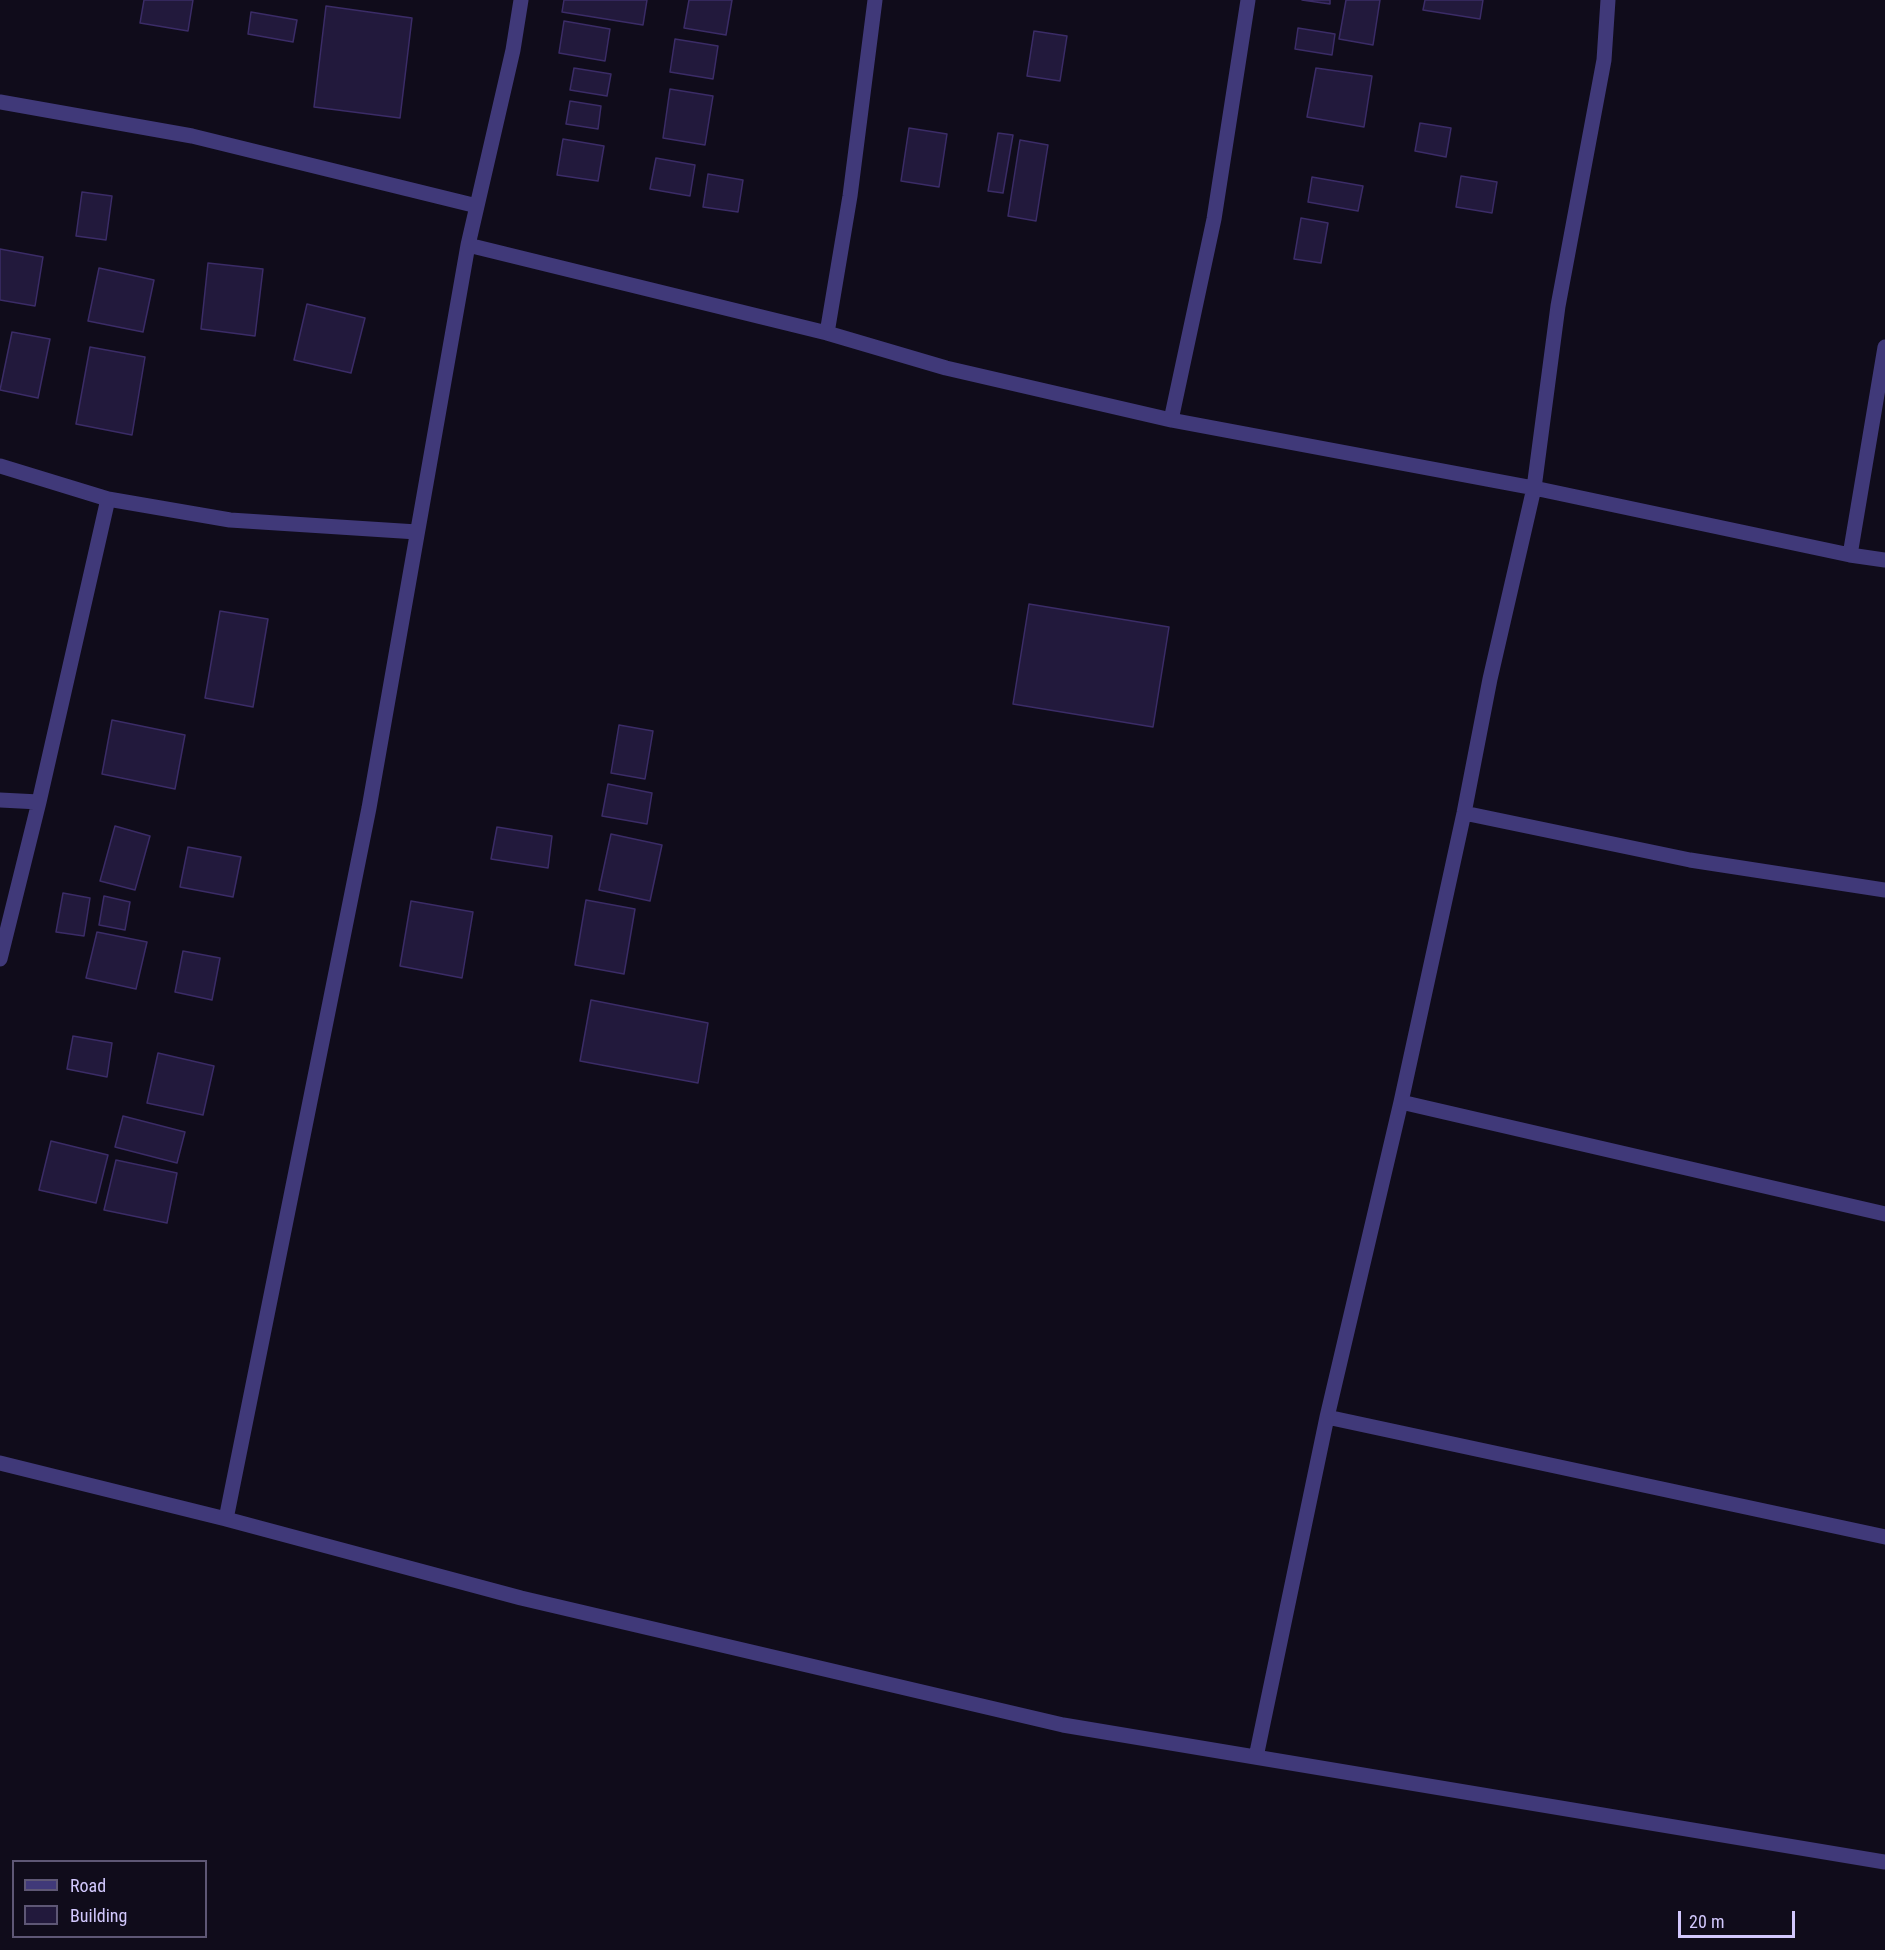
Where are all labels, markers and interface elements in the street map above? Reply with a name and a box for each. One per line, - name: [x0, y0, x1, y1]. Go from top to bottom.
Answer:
- legend: [12, 1860, 207, 1938]
- text: Road: [70, 1875, 106, 1896]
- scale bar: [1681, 1899, 1798, 1937]
- text: Building: [70, 1905, 127, 1926]
- text: 20 m: [1689, 1911, 1724, 1932]

